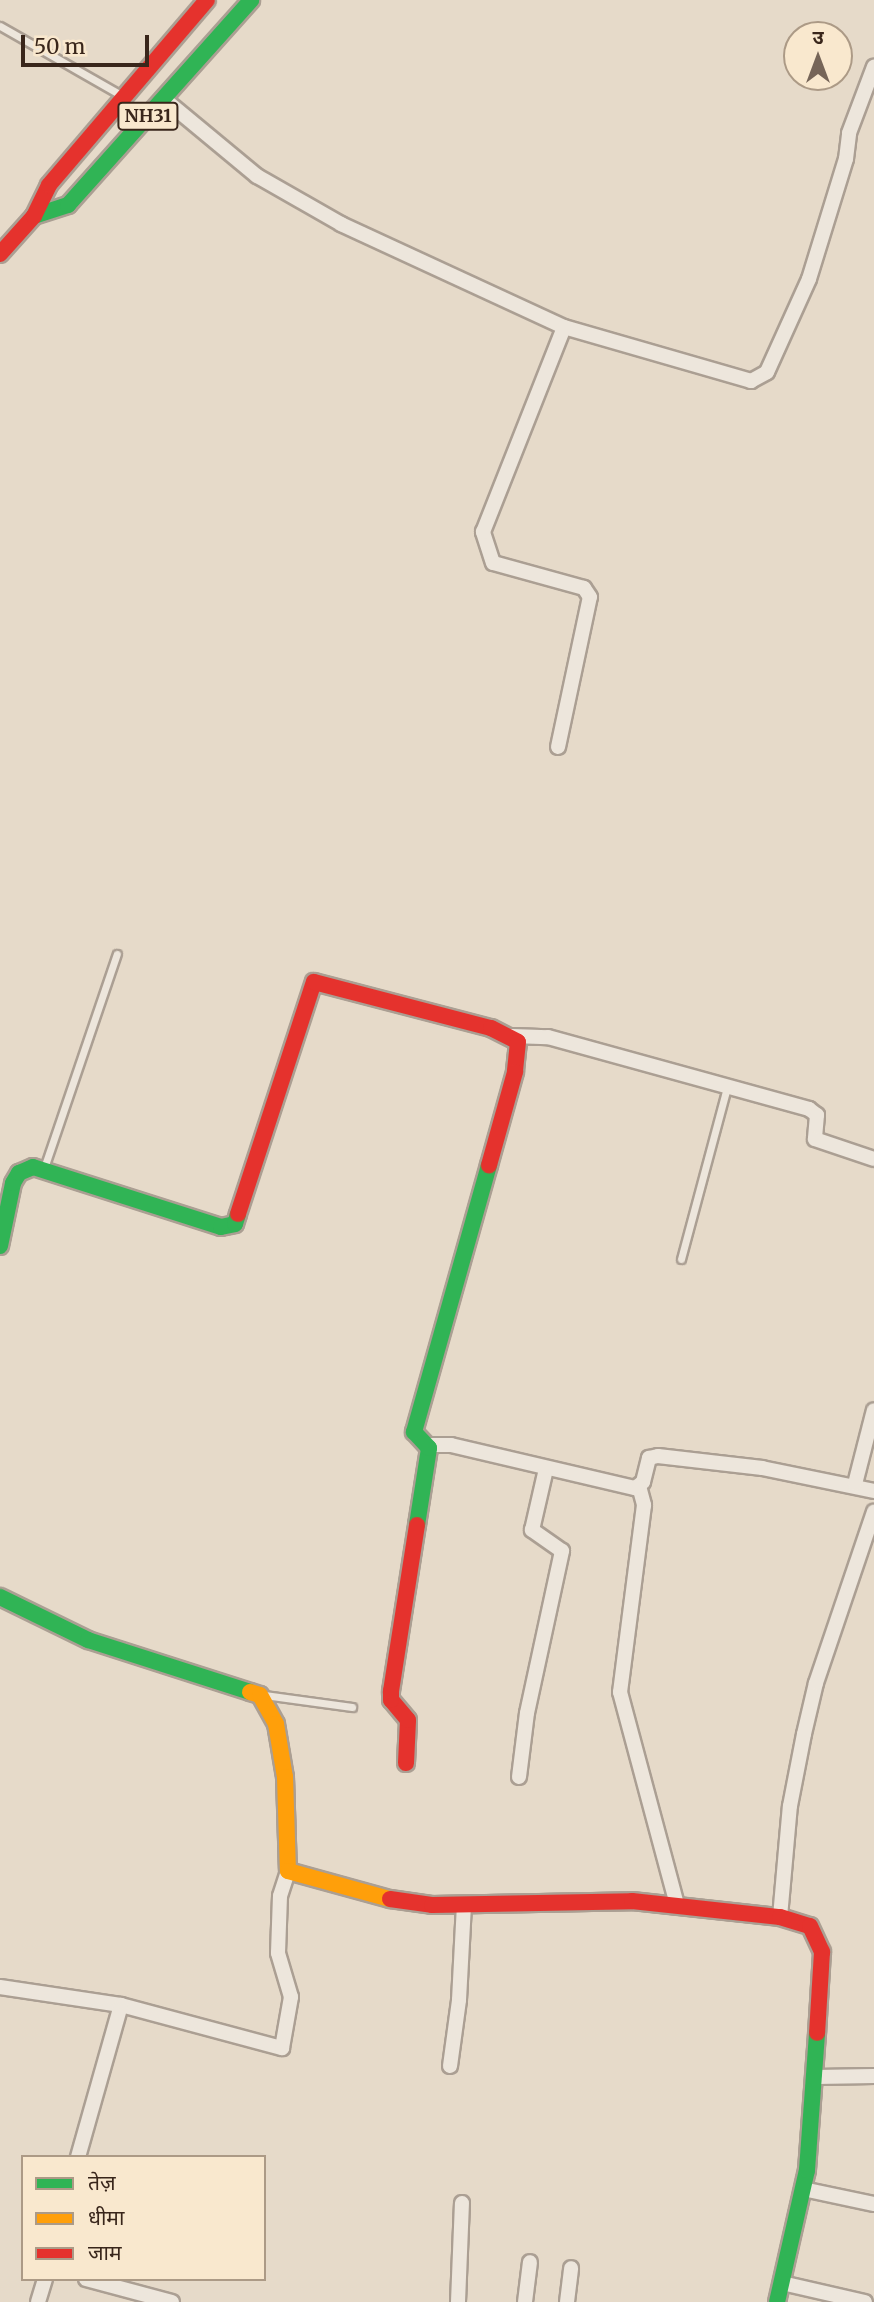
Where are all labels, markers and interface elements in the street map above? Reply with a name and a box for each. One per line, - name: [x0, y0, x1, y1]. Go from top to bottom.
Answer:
- scale bar: [24, 21, 152, 65]
- north arrow: [783, 21, 853, 91]
- text: उ: [812, 25, 824, 49]
- text: 50 m: [34, 33, 85, 60]
- road number: NH31: [116, 102, 180, 131]
- legend: [21, 2155, 266, 2281]
- text: तेज़: [88, 2169, 116, 2196]
- text: धीमा: [88, 2204, 124, 2231]
- text: जाम: [88, 2239, 122, 2266]

